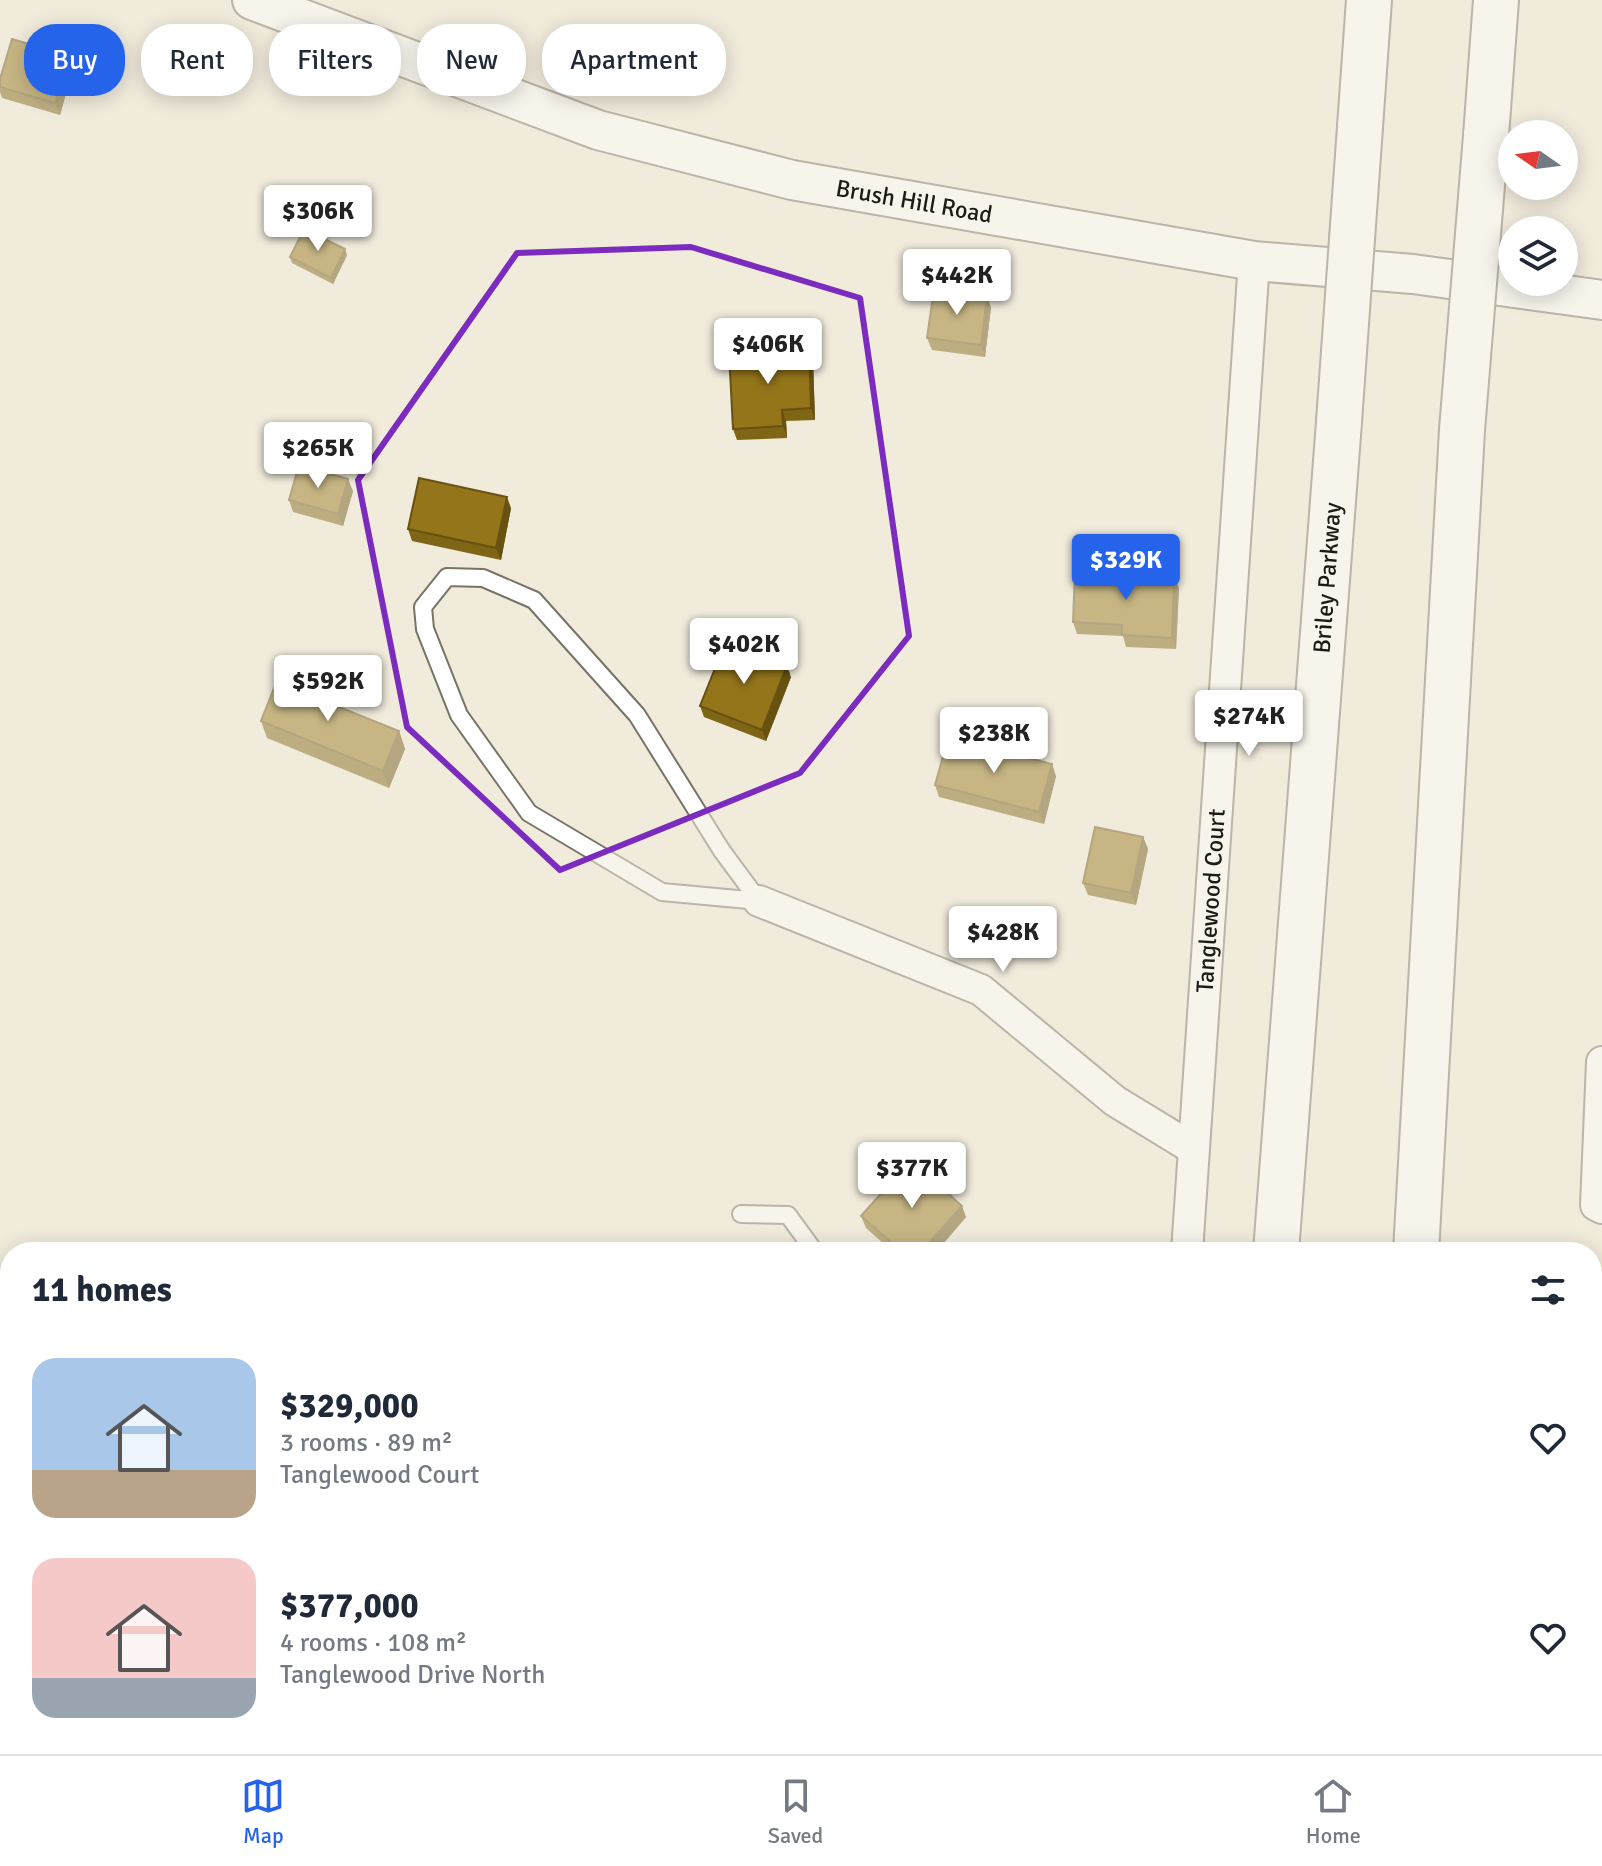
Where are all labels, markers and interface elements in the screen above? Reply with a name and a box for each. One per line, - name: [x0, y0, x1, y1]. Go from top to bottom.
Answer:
- chip: Buy: [24, 24, 125, 96]
- chip: Rent: [141, 24, 253, 96]
- chip: Filters: [269, 24, 401, 96]
- chip: New: [417, 24, 526, 96]
- chip: Apartment: [542, 24, 726, 96]
- north arrow: [1498, 120, 1578, 200]
- map controls: [1498, 120, 1578, 296]
- street label: Brush Hill Road: [834, 173, 995, 230]
- pin: $306K: [262, 185, 374, 253]
- text: $306K: [282, 195, 354, 227]
- button: layers: [1498, 216, 1578, 296]
- pin: $442K: [901, 249, 1013, 317]
- text: $442K: [921, 259, 993, 291]
- pin: $406K: [712, 318, 824, 386]
- text: $406K: [732, 328, 804, 360]
- pin: $265K: [262, 422, 374, 490]
- text: $265K: [282, 432, 354, 464]
- street label: Briley Parkway: [1306, 501, 1348, 655]
- pin: $329K: [1070, 534, 1182, 602]
- text: $329K: [1090, 544, 1162, 576]
- pin: $402K: [688, 618, 800, 686]
- text: $402K: [708, 628, 780, 660]
- pin: $592K: [272, 655, 384, 723]
- text: $592K: [292, 665, 364, 697]
- pin: $274K: [1193, 690, 1305, 758]
- text: $274K: [1213, 700, 1285, 732]
- pin: $238K: [938, 707, 1050, 775]
- text: $238K: [958, 717, 1030, 749]
- street label: Tanglewood Court: [1190, 808, 1232, 994]
- pin: $428K: [947, 906, 1059, 974]
- text: $428K: [967, 916, 1039, 948]
- pin: $377K: [856, 1142, 968, 1210]
- text: $377K: [876, 1152, 948, 1184]
- icon: filters: [1526, 1268, 1570, 1312]
- text: 11 homes: [32, 1269, 172, 1311]
- text: $329,000: [280, 1385, 419, 1427]
- icon: home: [96, 1390, 192, 1486]
- icon: heart: [1526, 1416, 1570, 1460]
- text: 3 rooms · 89 m²: [280, 1427, 453, 1459]
- text: Tanglewood Court: [280, 1459, 479, 1491]
- text: $377,000: [280, 1585, 419, 1627]
- icon: home: [96, 1590, 192, 1686]
- icon: heart: [1526, 1616, 1570, 1660]
- text: 4 rooms · 108 m²: [280, 1627, 467, 1659]
- text: Tanglewood Drive North: [280, 1659, 545, 1691]
- tab: Map: [241, 1774, 285, 1849]
- tab: Saved: [768, 1774, 823, 1849]
- tab: Home: [1306, 1774, 1361, 1849]

